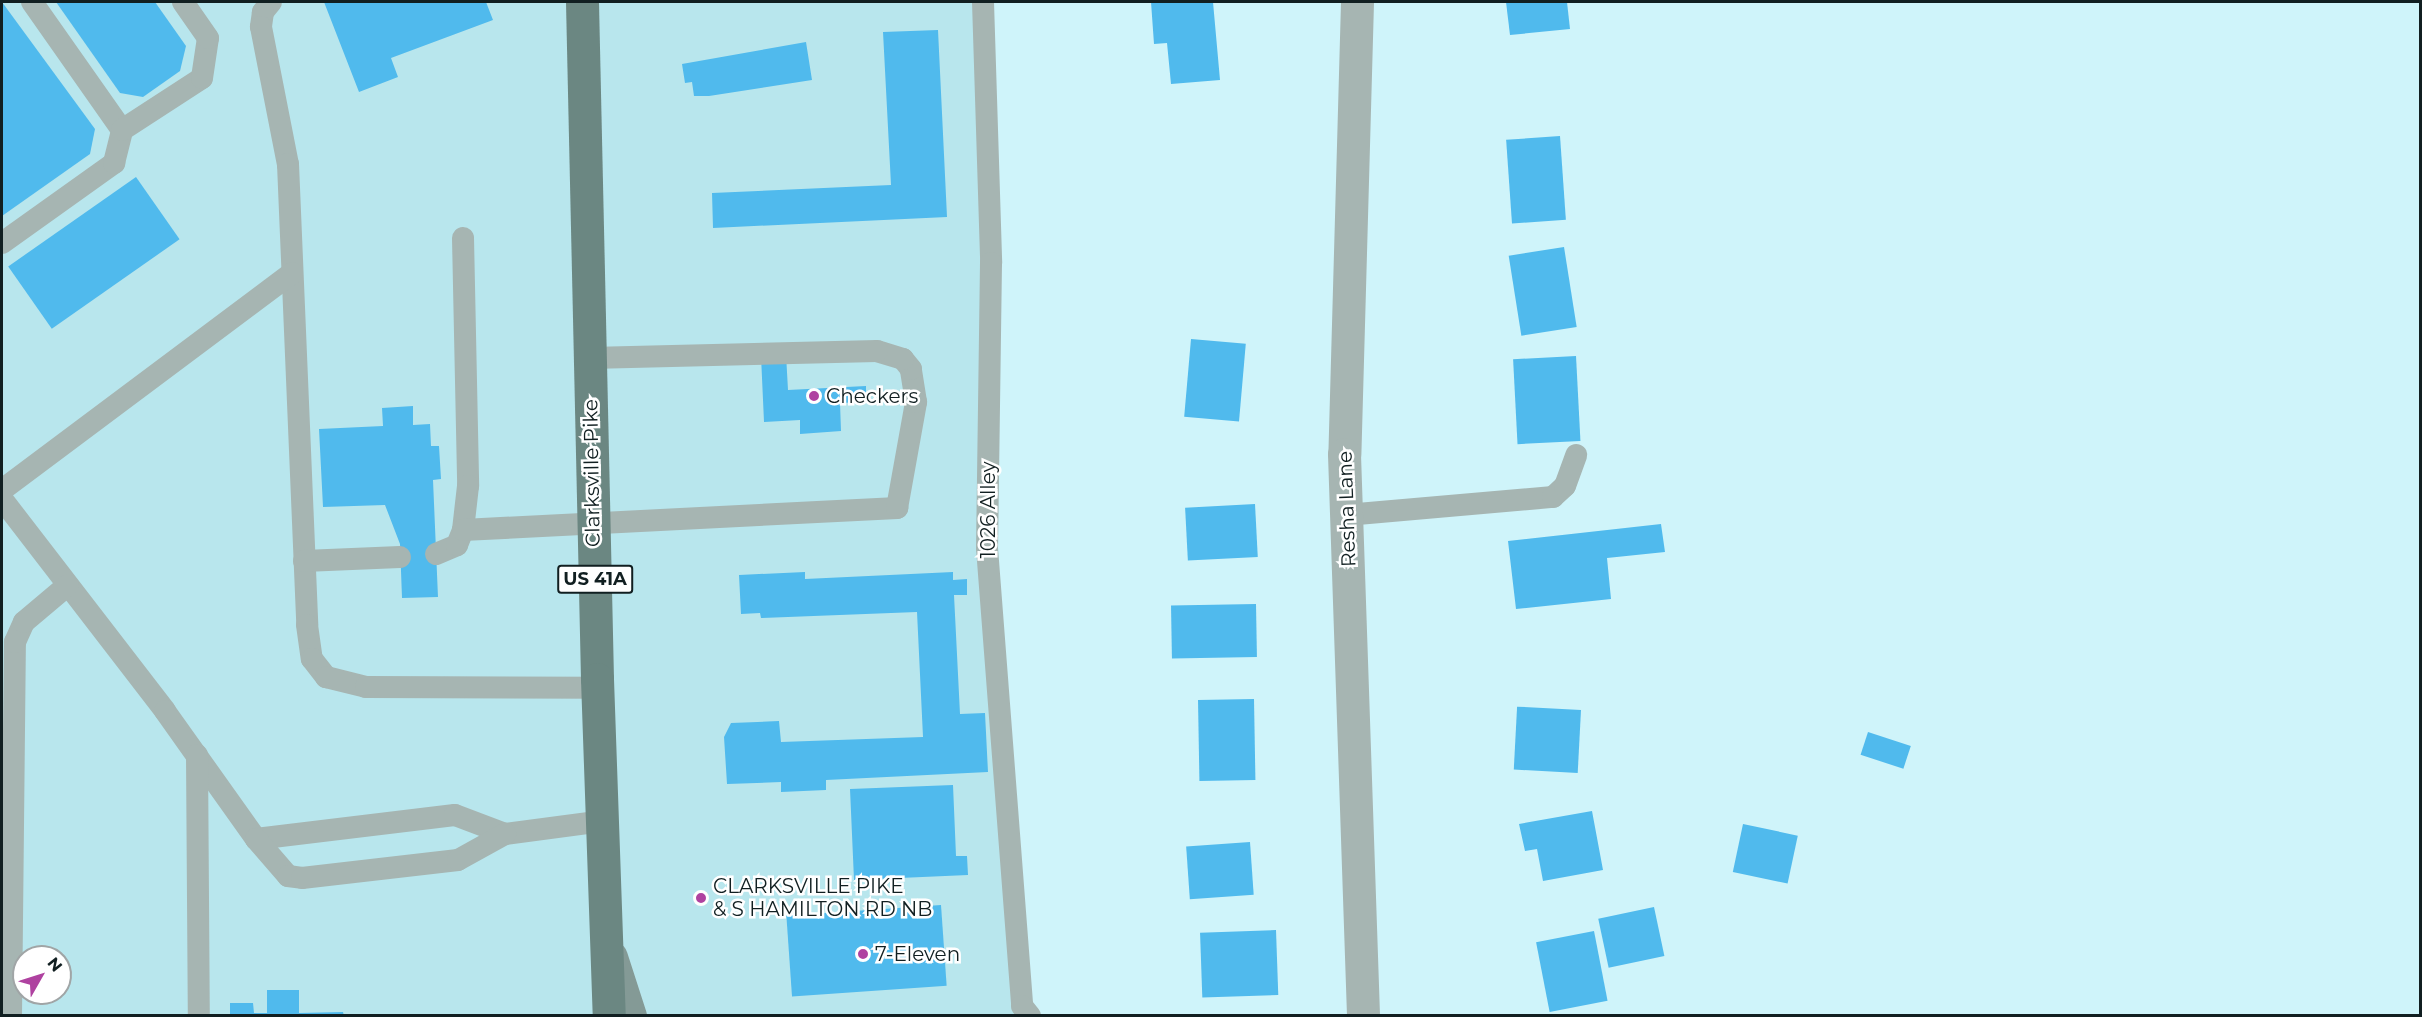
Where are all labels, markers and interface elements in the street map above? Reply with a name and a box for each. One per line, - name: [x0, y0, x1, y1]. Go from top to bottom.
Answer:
- place label: Checkers: [826, 384, 918, 408]
- marker: Checkers: [807, 389, 821, 403]
- street label: Clarksville Pike: [579, 399, 605, 547]
- street label: Resha Lane: [1333, 451, 1361, 567]
- street label: 1026 Alley: [976, 461, 1000, 559]
- road number: US 41A: [556, 564, 634, 594]
- place label: CLARKSVILLE PIKE & S HAMILTON RD NB: [713, 874, 932, 921]
- marker: CLARKSVILLE PIKE & S HAMILTON RD NB: [694, 891, 708, 905]
- place label: 7-Eleven: [875, 942, 960, 966]
- north arrow: [12, 945, 72, 1005]
- marker: 7-Eleven: [856, 947, 870, 961]
- text: N: [43, 954, 66, 976]

